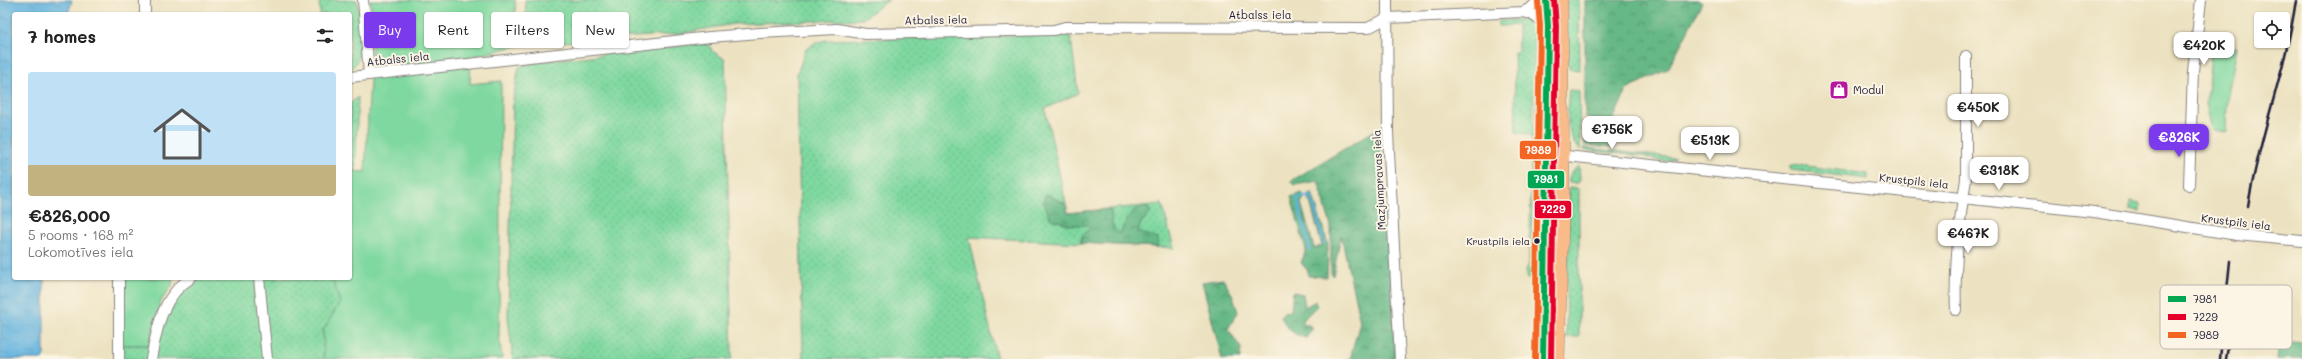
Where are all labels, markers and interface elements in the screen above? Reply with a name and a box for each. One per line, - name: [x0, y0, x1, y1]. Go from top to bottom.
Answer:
- street label: Atbalss iela: [1228, 7, 1292, 22]
- street label: Atbalss iela: [904, 11, 968, 28]
- chip: Buy: [364, 12, 416, 48]
- chip: Rent: [424, 12, 483, 48]
- chip: Filters: [491, 12, 564, 48]
- chip: New: [572, 12, 629, 48]
- map controls: [2254, 12, 2290, 48]
- button: locate: [2254, 12, 2290, 48]
- text: 7 homes: [28, 25, 96, 47]
- icon: filters: [314, 25, 336, 47]
- pin: €420K: [2176, 32, 2232, 66]
- text: €420K: [2183, 36, 2225, 53]
- street label: Atbalss iela: [366, 48, 430, 69]
- shop icon: Modul: [1828, 79, 1850, 101]
- place label: Modul: [1853, 82, 1884, 97]
- pin: €450K: [1950, 94, 2006, 128]
- icon: home: [146, 98, 218, 170]
- text: €450K: [1956, 98, 2000, 115]
- pin: €756K: [1584, 116, 1640, 150]
- text: €756K: [1591, 120, 1633, 137]
- pin: €826K: [2151, 124, 2207, 158]
- pin: €513K: [1682, 127, 1738, 161]
- text: €826K: [2158, 128, 2200, 145]
- street label: Mazjumpravas iela: [1368, 129, 1389, 231]
- text: €513K: [1690, 131, 1730, 148]
- line badge: 7989: [1519, 140, 1557, 160]
- text: 7989: [1525, 142, 1551, 157]
- pin: €318K: [1971, 157, 2027, 191]
- text: €318K: [1979, 161, 2019, 178]
- street label: Krustpils iela: [1878, 169, 1950, 192]
- line badge: 7981: [1527, 170, 1565, 189]
- text: 7981: [1534, 171, 1558, 186]
- line badge: 7229: [1534, 200, 1572, 219]
- text: 7229: [1540, 201, 1566, 216]
- text: €826,000: [28, 204, 110, 226]
- street label: Krustpils iela: [2200, 210, 2272, 233]
- pin: €467K: [1940, 220, 1996, 254]
- text: €467K: [1947, 224, 1989, 241]
- text: 5 rooms · 168 m²: [28, 226, 133, 243]
- place label: Krustpils iela: [1466, 234, 1530, 248]
- marker: Krustpils iela: [1532, 236, 1542, 246]
- text: Lokomotīves iela: [28, 243, 134, 260]
- legend: [2160, 285, 2292, 349]
- text: 7981: [2193, 291, 2217, 306]
- text: 7229: [2193, 309, 2218, 324]
- text: 7989: [2193, 327, 2219, 342]

